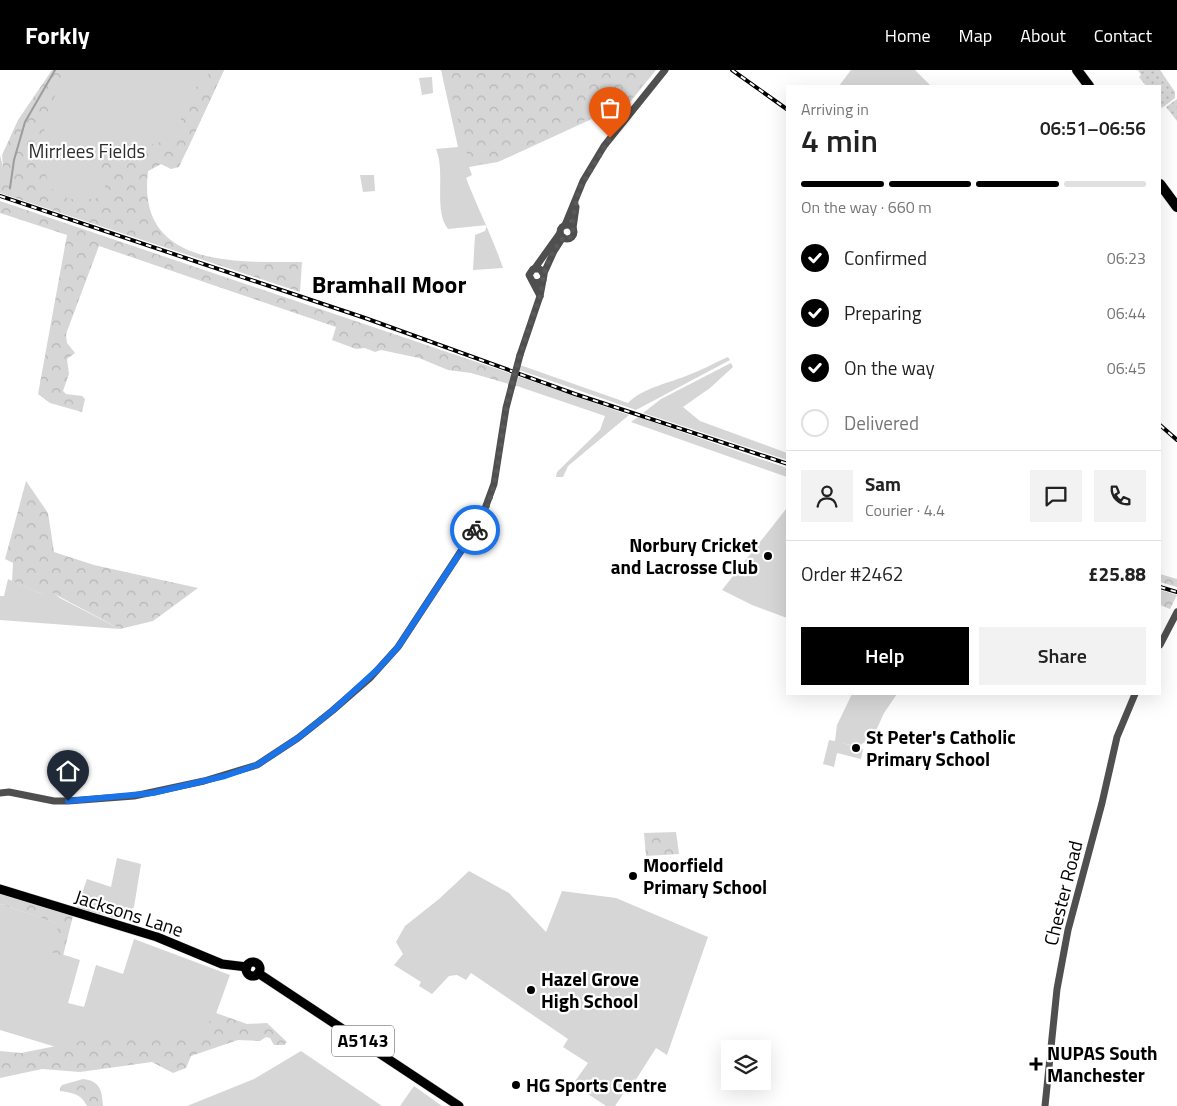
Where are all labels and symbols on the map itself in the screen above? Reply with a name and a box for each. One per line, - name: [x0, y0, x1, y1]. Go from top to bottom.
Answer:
- pin: [589, 87, 631, 138]
- park label: Mirrlees Fields: [29, 136, 146, 165]
- district label: Bramhall Moor: [312, 266, 466, 302]
- courier: [450, 505, 500, 555]
- place label: Norbury Cricket and Lacrosse Club: [611, 530, 758, 581]
- marker: Norbury Cricket and Lacrosse Club: [762, 550, 774, 562]
- place label: St Peter's Catholic Primary School: [866, 722, 1016, 773]
- marker: St Peter's Catholic Primary School: [850, 742, 862, 754]
- pin: [47, 750, 89, 801]
- street label: Chester Road: [1035, 837, 1090, 948]
- place label: Moorfield Primary School: [643, 850, 767, 901]
- marker: Moorfield Primary School: [627, 870, 639, 882]
- street label: Jacksons Lane: [71, 881, 187, 944]
- place label: Hazel Grove High School: [541, 964, 639, 1015]
- marker: Hazel Grove High School: [525, 984, 537, 996]
- road number: A5143: [332, 1026, 394, 1056]
- place label: NUPAS South Manchester: [1047, 1038, 1158, 1089]
- marker: NUPAS South Manchester: [1029, 1057, 1043, 1071]
- place label: HG Sports Centre: [526, 1070, 667, 1099]
- marker: HG Sports Centre: [510, 1079, 522, 1091]

